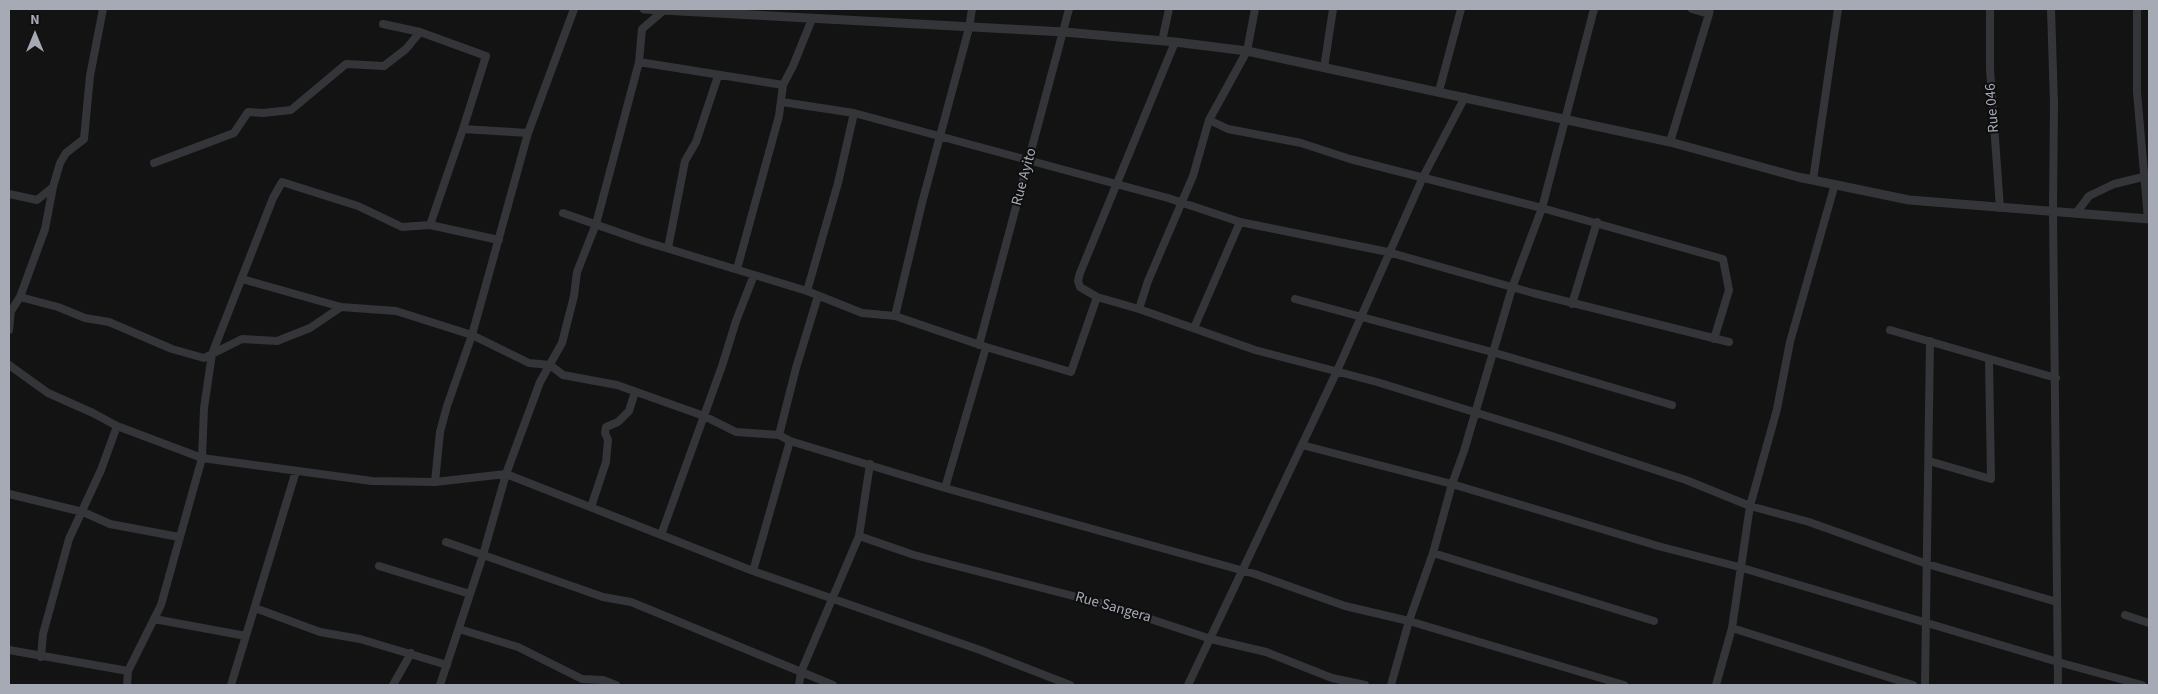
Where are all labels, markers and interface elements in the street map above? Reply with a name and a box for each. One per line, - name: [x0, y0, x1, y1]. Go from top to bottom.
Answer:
- north arrow: [10, 10, 60, 60]
- text: N: [30, 10, 40, 30]
- street label: Rue 046: [1982, 83, 2004, 133]
- street label: Rue Ayito: [1009, 146, 1041, 208]
- street label: Rue Sangera: [1073, 589, 1153, 627]

